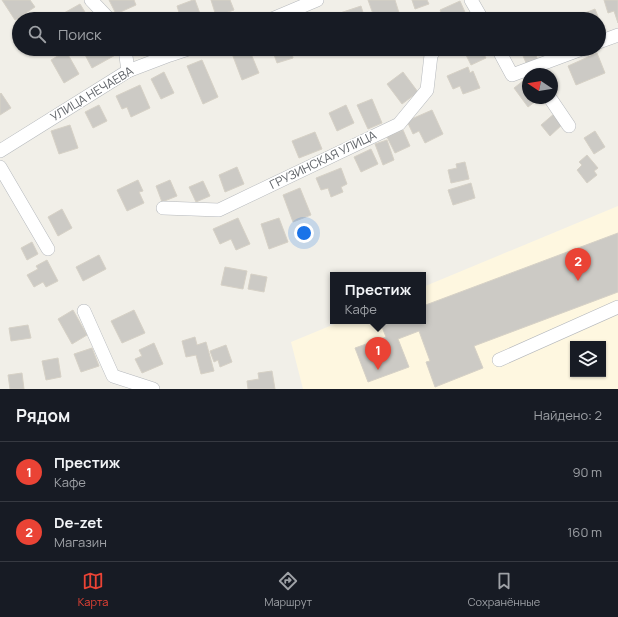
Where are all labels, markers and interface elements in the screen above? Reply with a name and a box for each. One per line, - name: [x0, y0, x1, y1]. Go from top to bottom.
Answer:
- search box: [12, 12, 606, 56]
- icon: search: [26, 23, 48, 45]
- text: Поиск: [58, 24, 102, 45]
- street label: УЛИЦА НЕЧАЕВА: [47, 62, 137, 125]
- north arrow: [522, 68, 558, 104]
- street label: ГРУЗИНСКАЯ УЛИЦА: [267, 126, 379, 193]
- your location: [294, 223, 314, 243]
- pin: 2: [565, 248, 591, 281]
- popup: [330, 272, 426, 324]
- text: Престиж: [345, 279, 411, 300]
- text: Кафе: [345, 300, 377, 318]
- pin: 1: [365, 337, 391, 370]
- map controls: [570, 341, 606, 377]
- button: layers: [570, 341, 606, 377]
- text: Рядом: [16, 404, 70, 427]
- text: Найдено: 2: [534, 406, 602, 424]
- text: Престиж: [54, 452, 120, 473]
- text: 1: [26, 463, 32, 481]
- text: 90 m: [572, 463, 602, 481]
- text: Кафе: [54, 473, 86, 491]
- text: De-zet: [54, 512, 103, 533]
- text: 2: [25, 523, 33, 541]
- text: 160 m: [567, 523, 602, 541]
- text: Магазин: [54, 533, 107, 551]
- tab: Карта: [78, 570, 108, 609]
- tab: Маршрут: [264, 570, 312, 609]
- tab: Сохранённые: [468, 570, 540, 609]

